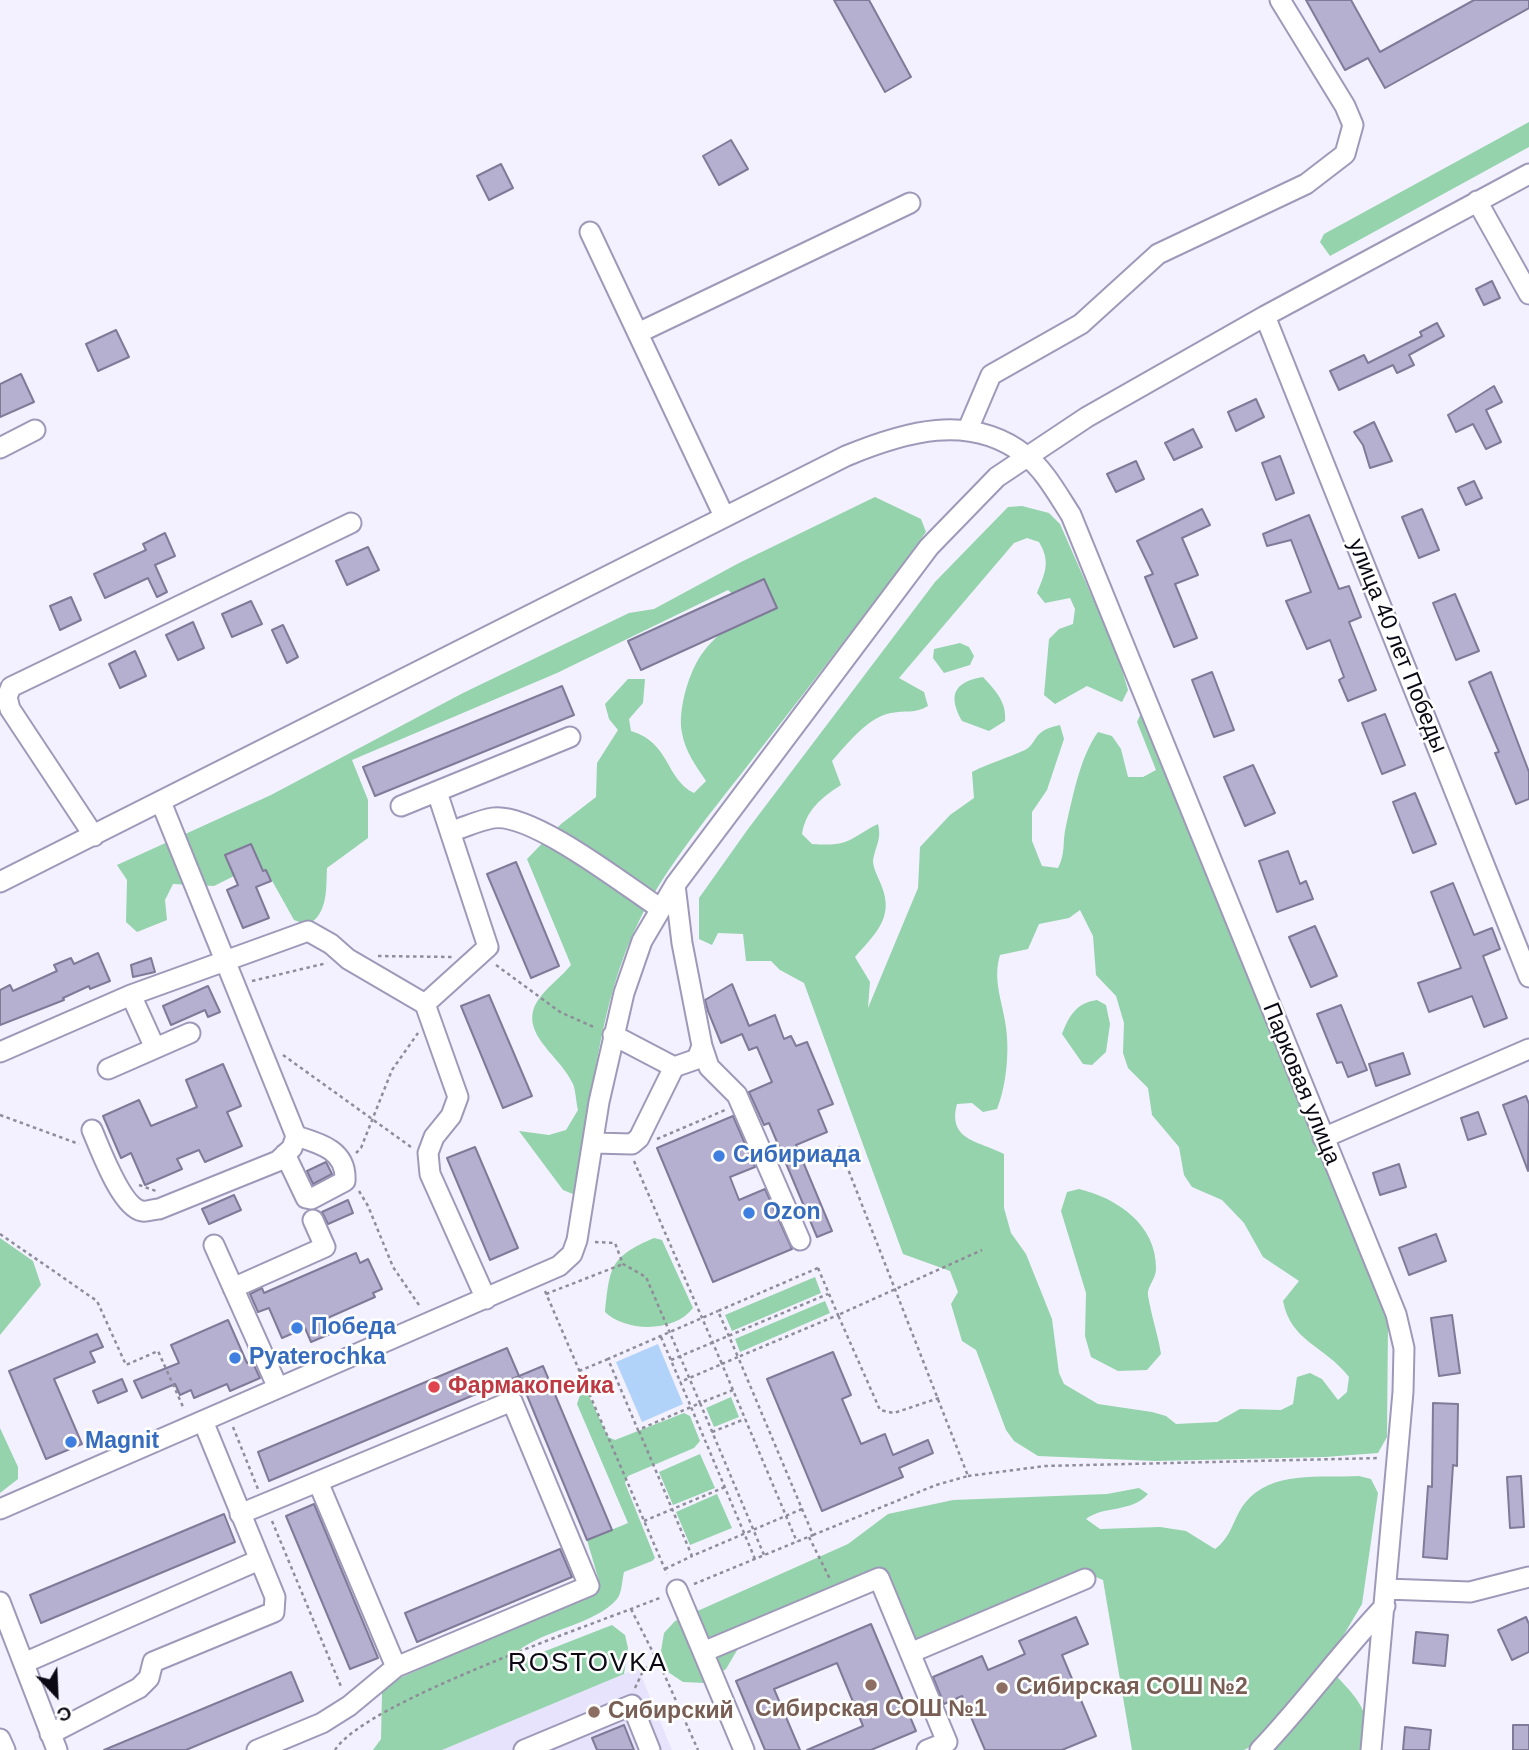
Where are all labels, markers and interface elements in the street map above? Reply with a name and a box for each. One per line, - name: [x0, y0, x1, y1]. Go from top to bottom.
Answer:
- street label: улица 40 лет Победы: [1341, 535, 1453, 757]
- street label: Парковая улица: [1256, 999, 1346, 1169]
- place label: Сибириада: [733, 1142, 860, 1170]
- marker: Сибириада: [711, 1148, 727, 1164]
- place label: Ozon: [763, 1199, 820, 1227]
- marker: Ozon: [741, 1205, 757, 1221]
- place label: Победа: [311, 1314, 396, 1342]
- marker: Победа: [289, 1320, 305, 1336]
- place label: Pyaterochka: [249, 1344, 386, 1372]
- marker: Pyaterochka: [227, 1350, 243, 1366]
- place label: Фармакопейка: [448, 1373, 614, 1401]
- marker: Фармакопейка: [426, 1379, 442, 1395]
- place label: Magnit: [85, 1428, 159, 1456]
- marker: Magnit: [63, 1434, 79, 1450]
- district label: ROSTOVKA: [509, 1648, 667, 1680]
- north arrow: [21, 1659, 91, 1729]
- place label: Сибирская СОШ №2: [1016, 1674, 1248, 1702]
- marker: Сибирская СОШ №1: [863, 1677, 879, 1693]
- marker: Сибирская СОШ №2: [994, 1680, 1010, 1696]
- place label: Сибирская СОШ №1: [755, 1696, 987, 1724]
- place label: Сибирский: [608, 1698, 734, 1726]
- text: С: [54, 1701, 75, 1726]
- marker: Сибирский: [586, 1704, 602, 1720]

